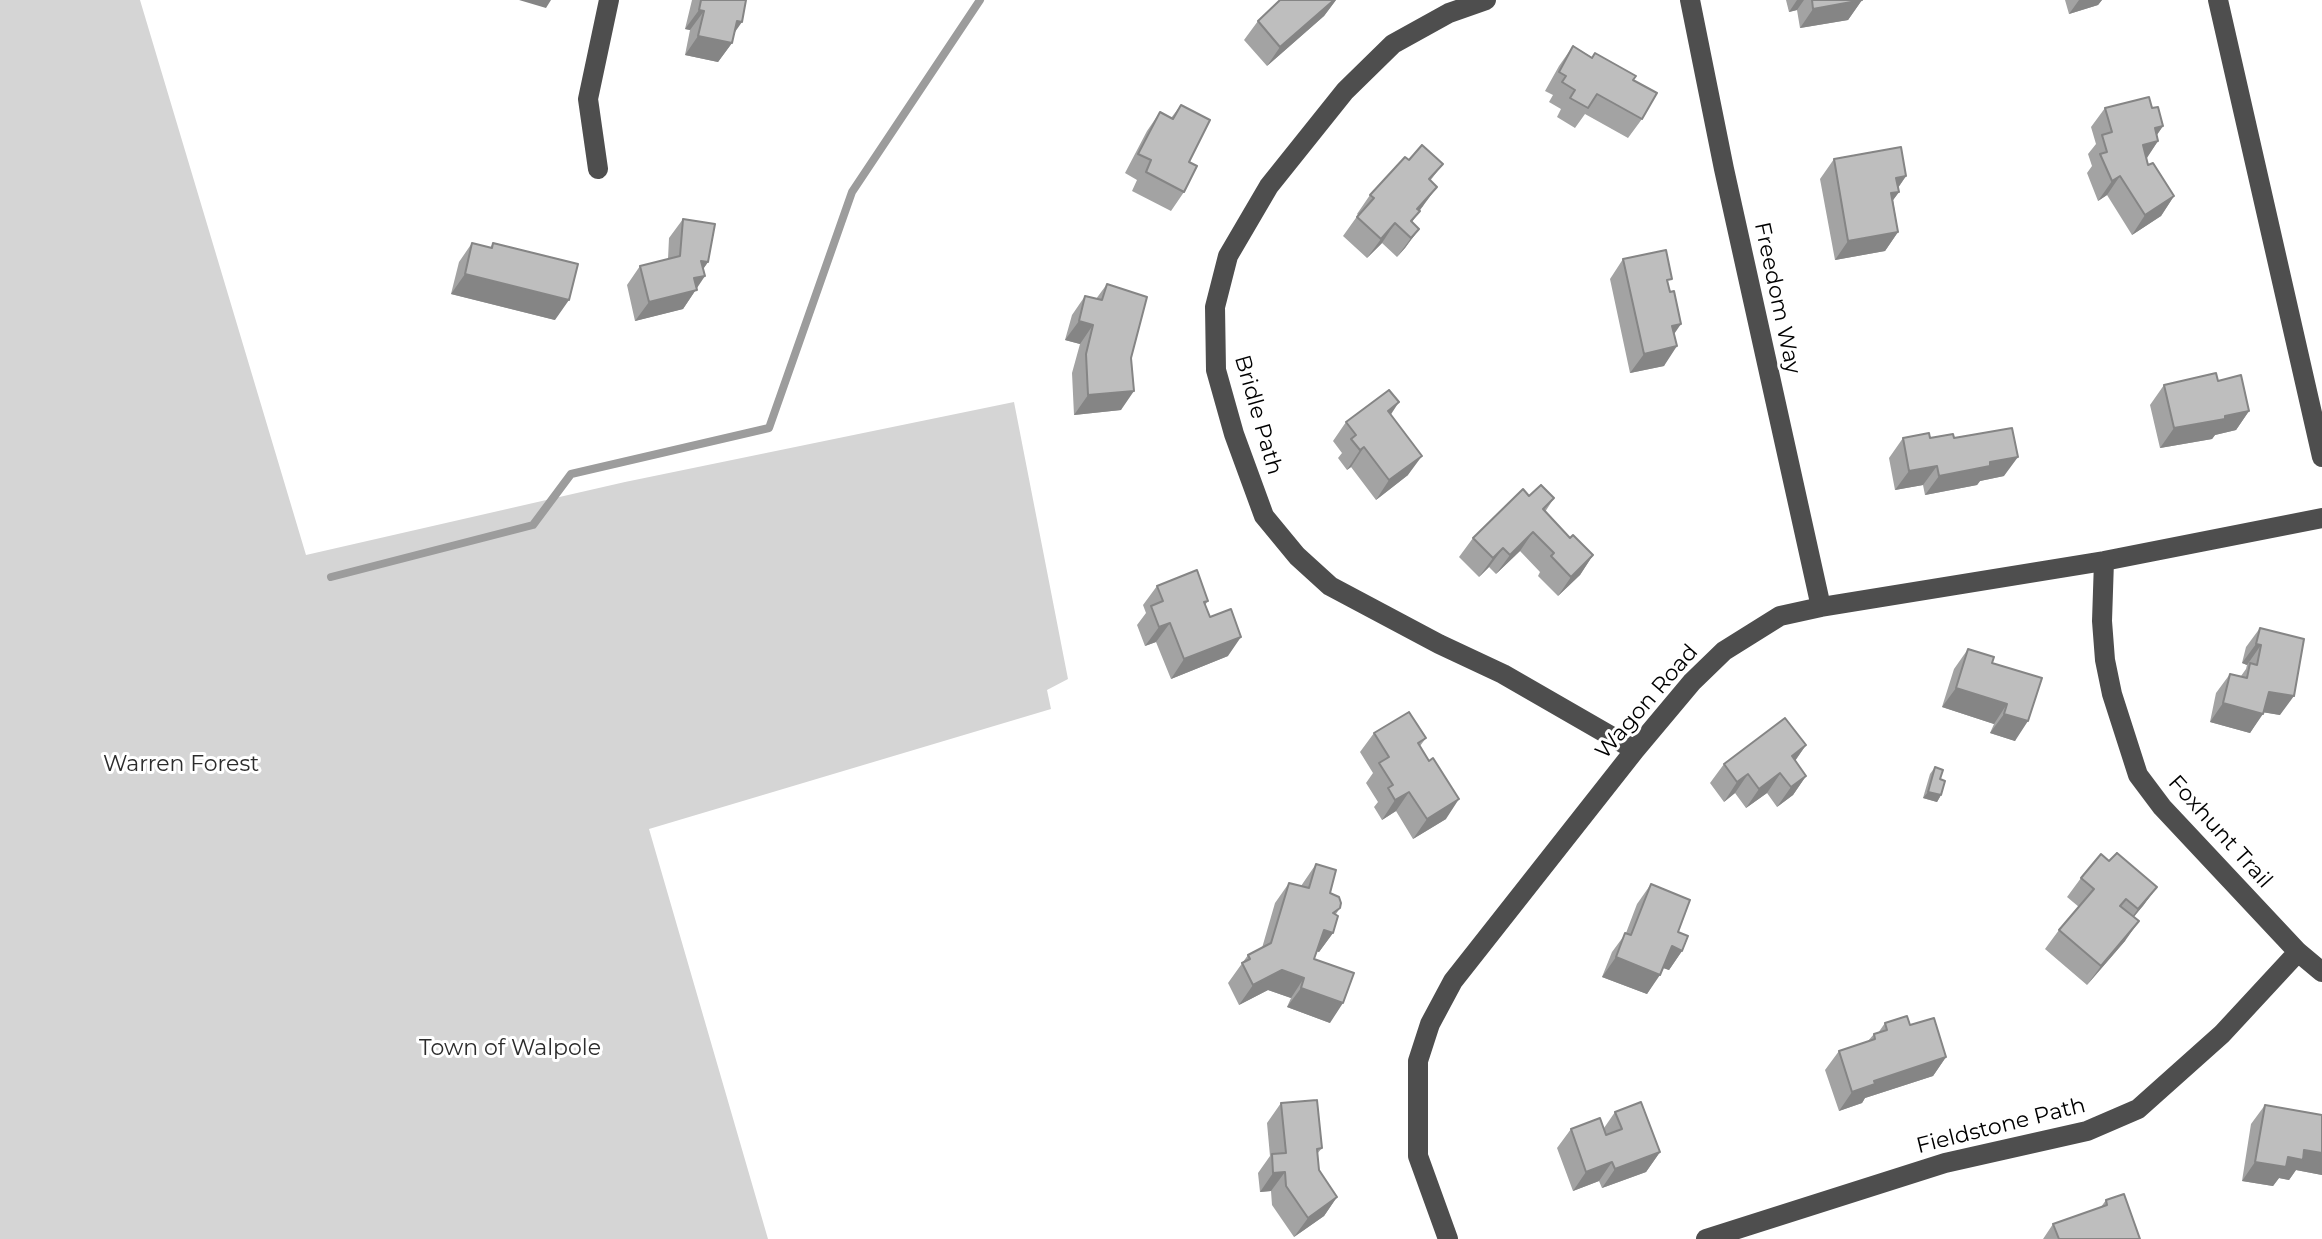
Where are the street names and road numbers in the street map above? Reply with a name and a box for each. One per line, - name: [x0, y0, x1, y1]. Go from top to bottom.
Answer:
- street label: Freedom Way: [1748, 220, 1806, 376]
- street label: Bridle Path: [1228, 352, 1288, 478]
- street label: Wagon Road: [1590, 639, 1704, 765]
- street label: Foxhunt Trail: [2162, 770, 2278, 894]
- street label: Fieldstone Path: [1914, 1092, 2088, 1160]

